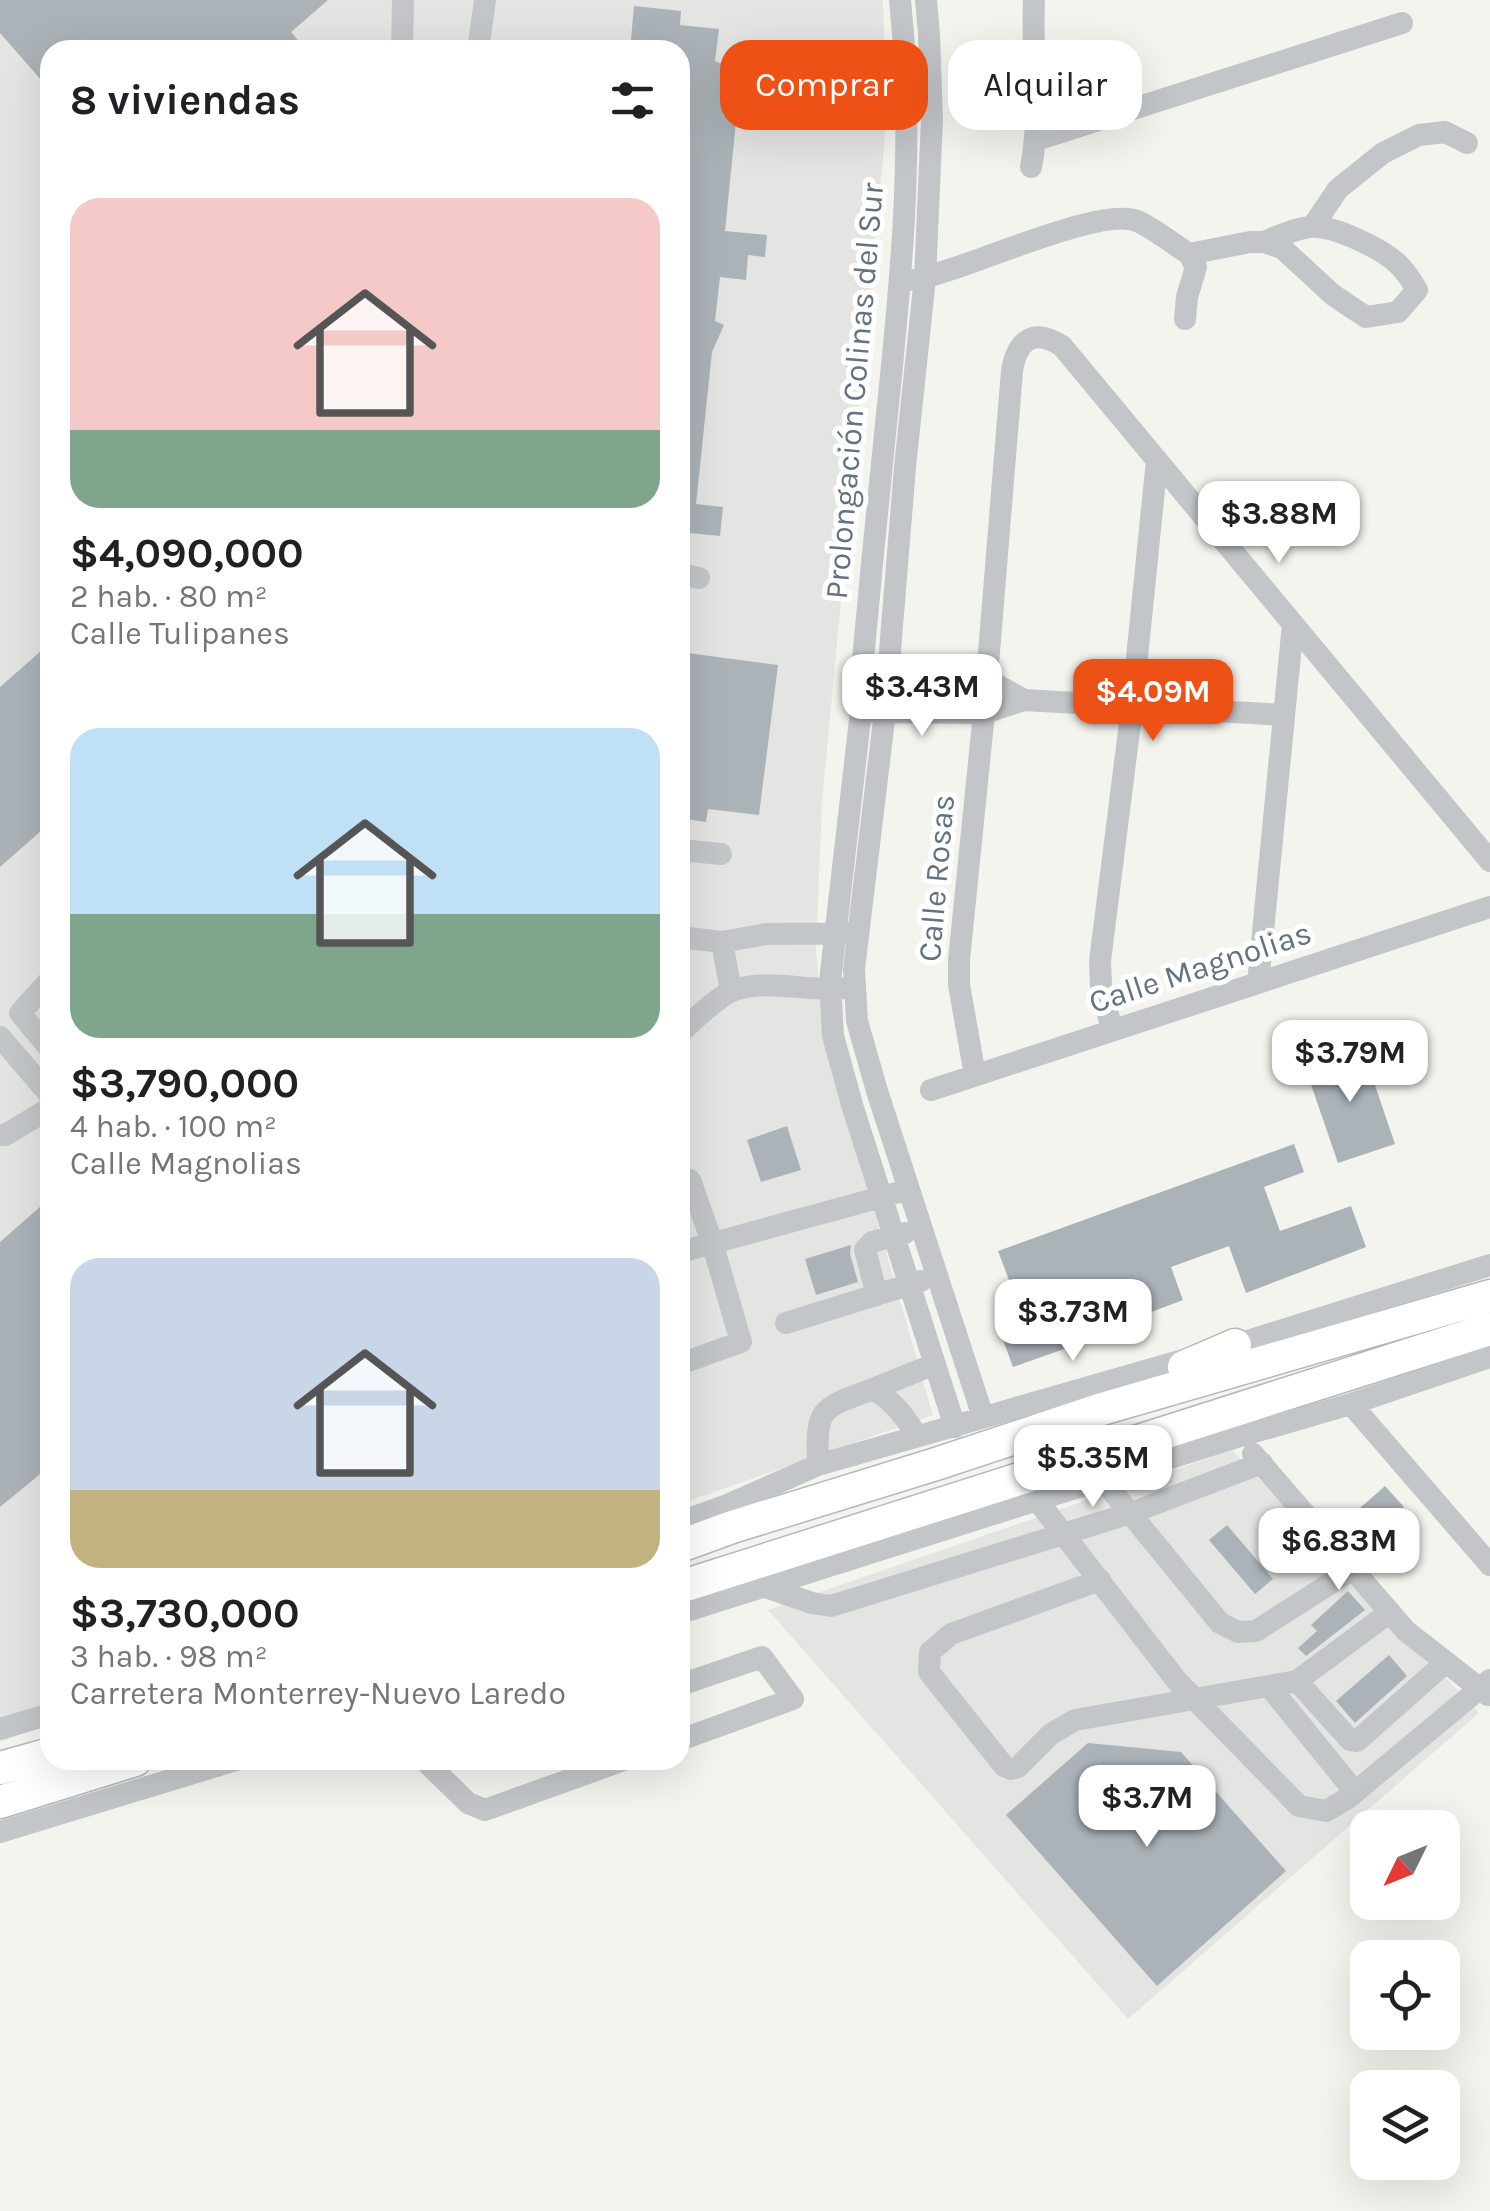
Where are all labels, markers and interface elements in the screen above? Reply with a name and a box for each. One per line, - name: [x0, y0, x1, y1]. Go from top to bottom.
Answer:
- chip: Comprar: [720, 40, 928, 130]
- chip: Alquilar: [948, 40, 1142, 130]
- icon: filters: [605, 73, 660, 128]
- text: 8 viviendas: [70, 75, 300, 125]
- street label: Prolongación Colinas del Sur: [818, 181, 891, 601]
- icon: home: [275, 263, 455, 443]
- pin: $3.88M: [1198, 481, 1360, 566]
- text: $3.88M: [1220, 495, 1338, 532]
- text: $4,090,000: [70, 528, 304, 578]
- text: 2 hab. · 80 m²: [70, 578, 268, 615]
- text: Calle Tulipanes: [70, 615, 290, 652]
- pin: $3.43M: [841, 654, 1003, 739]
- pin: $4.09M: [1072, 659, 1234, 744]
- text: $3.43M: [864, 668, 980, 705]
- text: $4.09M: [1095, 673, 1211, 710]
- icon: home: [275, 793, 455, 973]
- street label: Calle Rosas: [911, 793, 962, 963]
- street label: Calle Magnolias: [1084, 914, 1316, 1021]
- pin: $3.79M: [1269, 1020, 1431, 1105]
- text: $3.79M: [1294, 1034, 1406, 1071]
- text: $3,790,000: [70, 1058, 299, 1108]
- text: 4 hab. · 100 m²: [70, 1108, 277, 1145]
- text: Calle Magnolias: [70, 1145, 302, 1182]
- pin: $3.73M: [992, 1279, 1154, 1364]
- text: $3.73M: [1017, 1293, 1129, 1330]
- icon: home: [275, 1323, 455, 1503]
- pin: $5.35M: [1012, 1425, 1174, 1510]
- text: $5.35M: [1036, 1439, 1150, 1476]
- pin: $6.83M: [1258, 1508, 1420, 1593]
- text: $6.83M: [1281, 1522, 1397, 1559]
- text: $3,730,000: [70, 1588, 300, 1638]
- text: 3 hab. · 98 m²: [70, 1638, 268, 1675]
- text: Carretera Monterrey-Nuevo Laredo: [70, 1675, 566, 1712]
- pin: $3.7M: [1077, 1765, 1217, 1850]
- text: $3.7M: [1101, 1779, 1193, 1816]
- north arrow: [1350, 1810, 1460, 1920]
- map controls: [1350, 1810, 1460, 2180]
- button: locate: [1350, 1940, 1460, 2050]
- button: layers: [1350, 2070, 1460, 2180]

